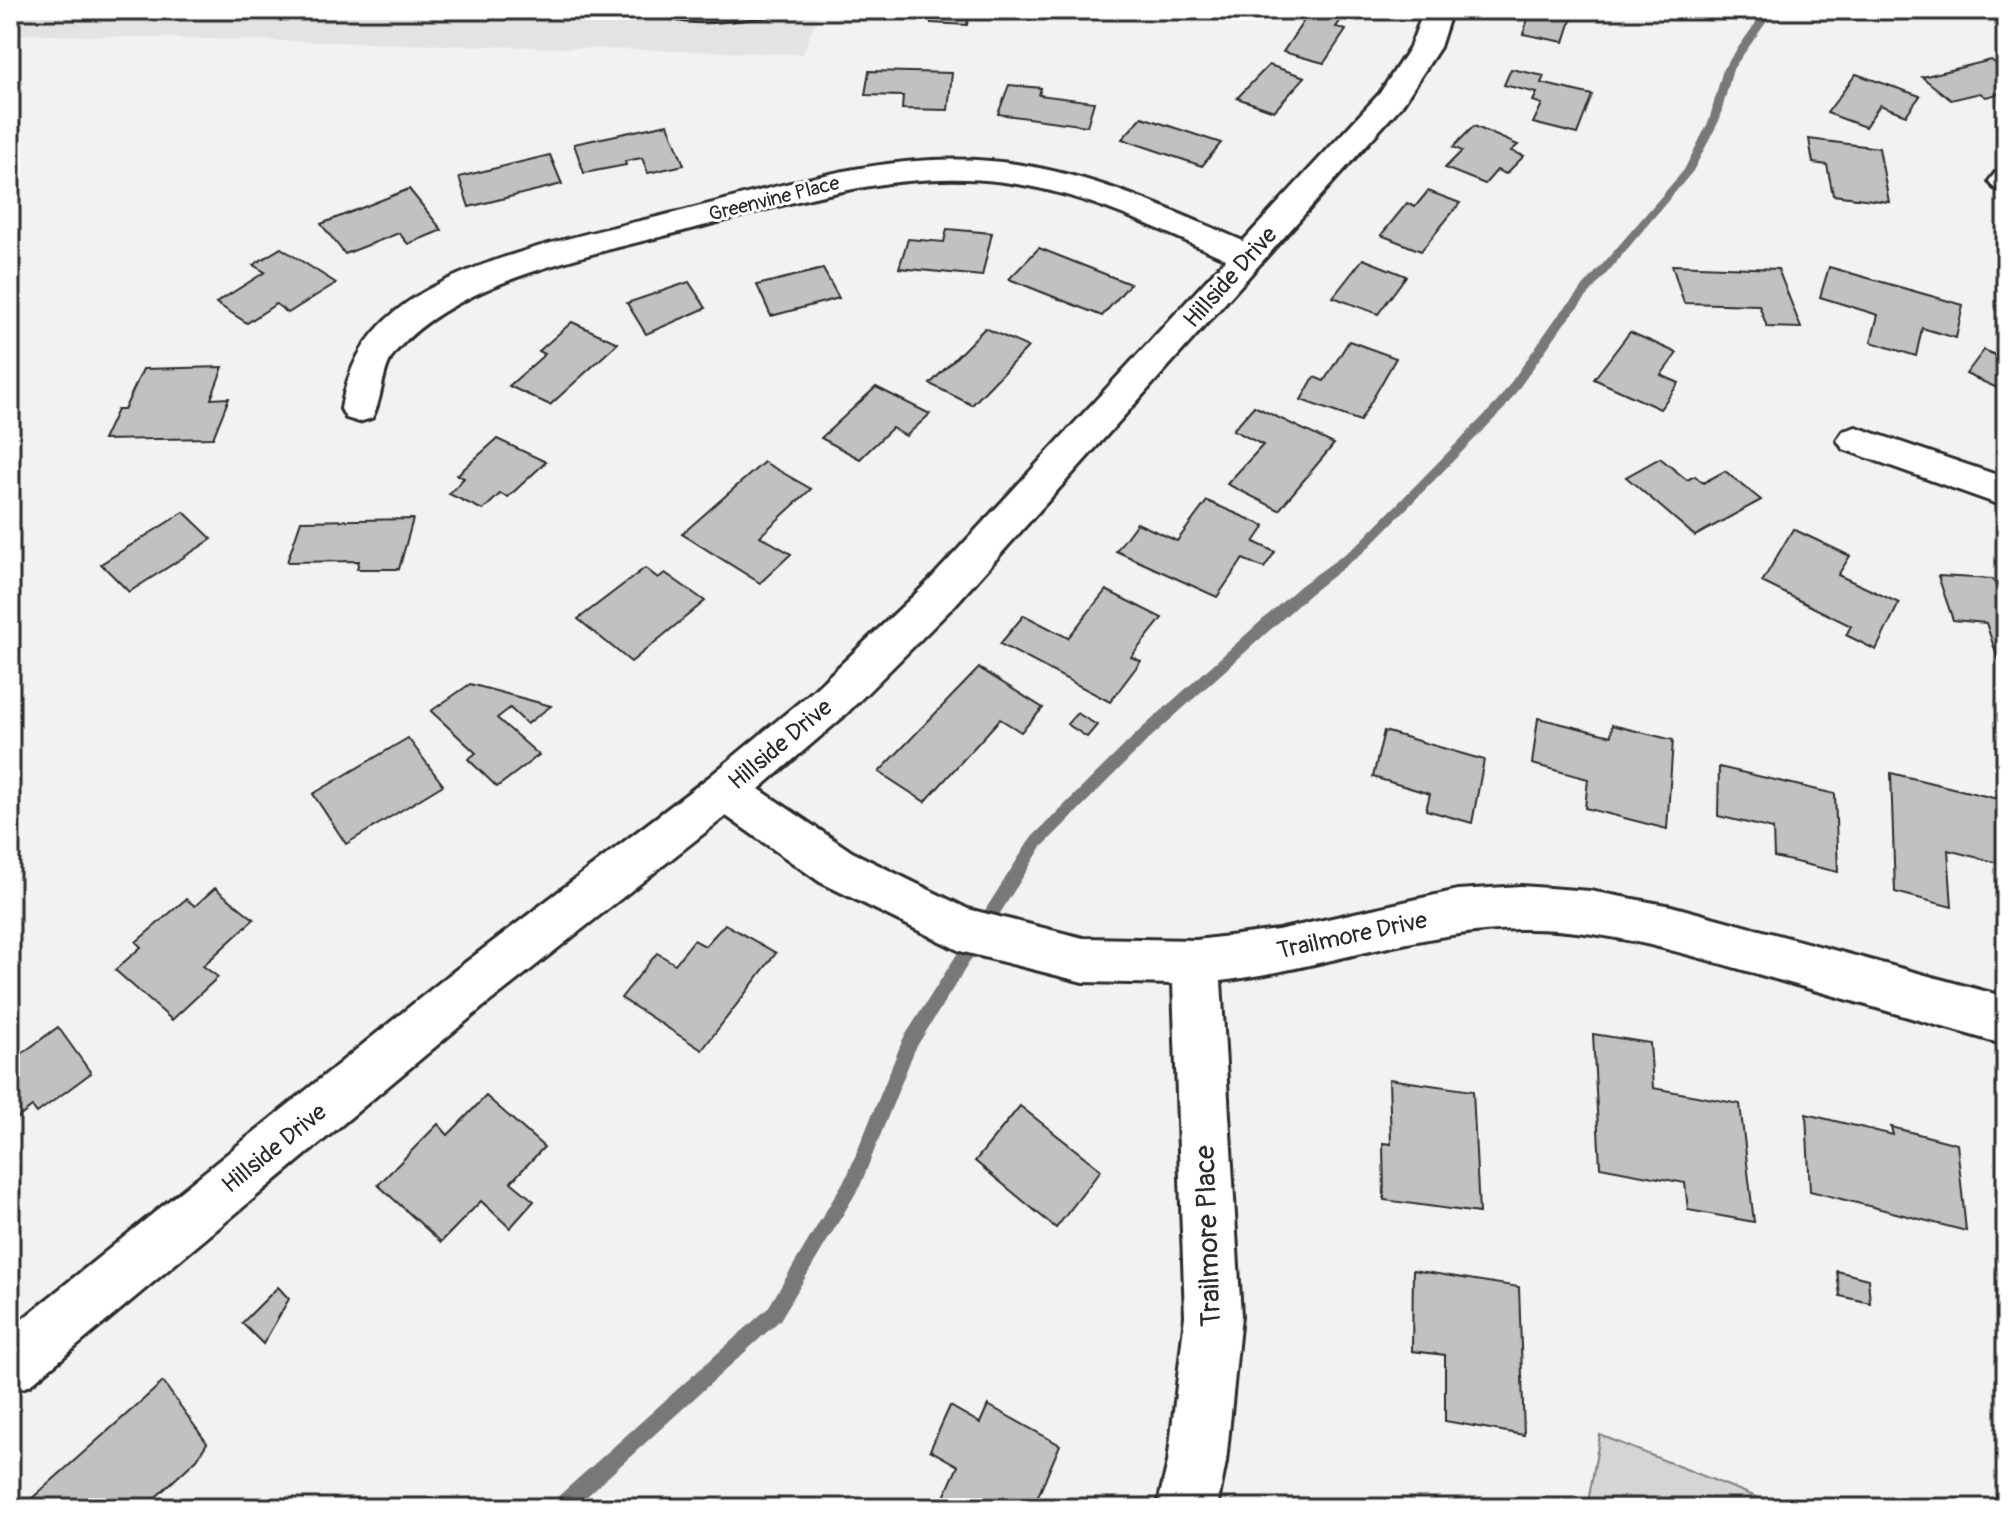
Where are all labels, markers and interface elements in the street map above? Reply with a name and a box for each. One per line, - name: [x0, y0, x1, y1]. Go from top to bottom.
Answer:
- street label: Greenvine Place: [706, 170, 842, 227]
- street label: Hillside Drive: [1177, 221, 1283, 334]
- street label: Hillside Drive: [723, 693, 838, 796]
- street label: Trailmore Drive: [1274, 905, 1430, 966]
- street label: Hillside Drive: [216, 1097, 333, 1199]
- street label: Trailmore Place: [1188, 1144, 1229, 1327]

